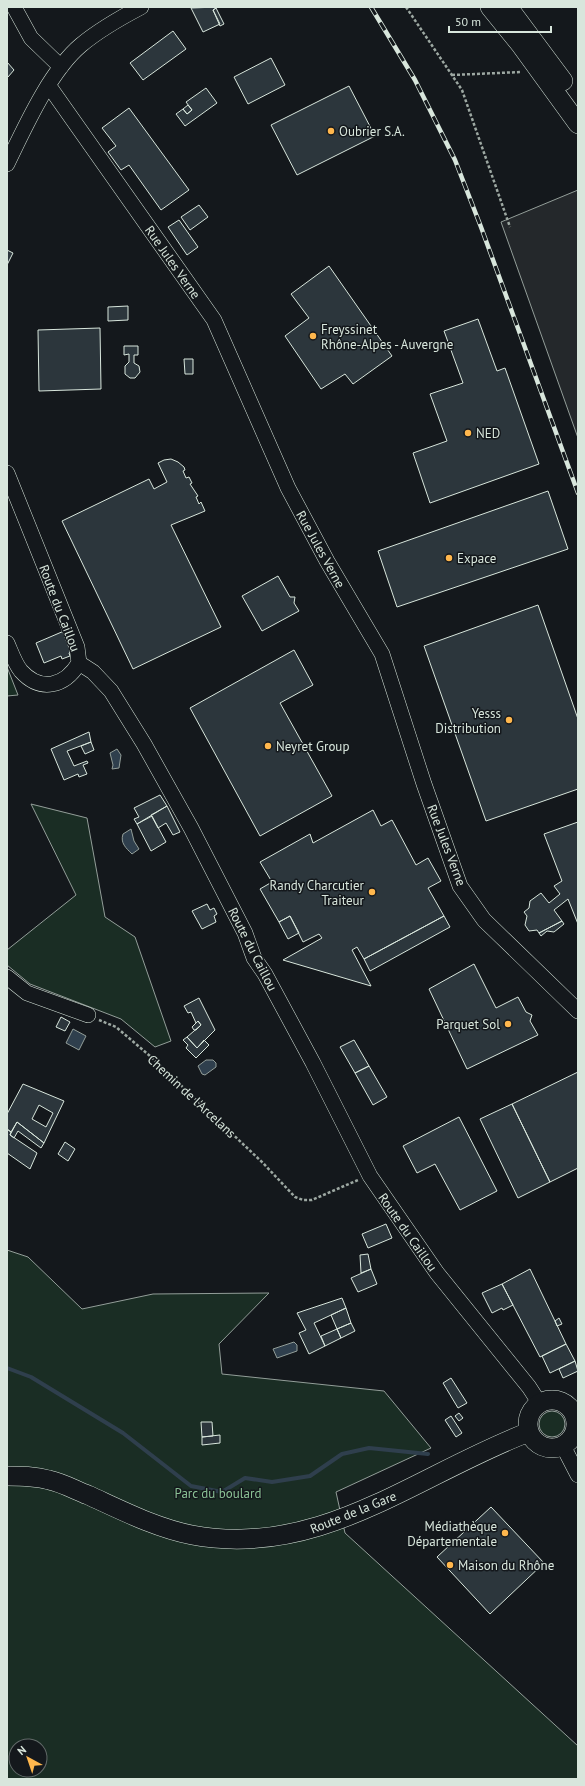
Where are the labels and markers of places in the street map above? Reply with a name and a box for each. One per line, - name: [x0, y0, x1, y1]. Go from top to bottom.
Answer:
- place label: Oubrier S.A.: [339, 123, 405, 140]
- marker: Oubrier S.A.: [326, 126, 336, 136]
- place label: Freyssinet Rhône-Alpes - Auvergne: [321, 321, 453, 353]
- marker: Freyssinet Rhône-Alpes - Auvergne: [308, 331, 318, 341]
- place label: NED: [476, 425, 500, 442]
- marker: NED: [463, 428, 473, 438]
- place label: Expace: [457, 550, 496, 567]
- marker: Expace: [444, 553, 454, 563]
- place label: Yesss Distribution: [435, 705, 501, 737]
- marker: Yesss Distribution: [504, 715, 514, 725]
- place label: Neyret Group: [276, 738, 349, 755]
- marker: Neyret Group: [263, 741, 273, 751]
- place label: Randy Charcutier Traiteur: [270, 877, 365, 909]
- marker: Randy Charcutier Traiteur: [367, 887, 377, 897]
- place label: Parquet Sol: [436, 1016, 500, 1033]
- marker: Parquet Sol: [503, 1019, 513, 1029]
- place label: Médiathèque Départementale: [407, 1518, 497, 1550]
- marker: Médiathèque Départementale: [500, 1528, 510, 1538]
- place label: Maison du Rhône: [458, 1557, 554, 1574]
- marker: Maison du Rhône: [445, 1560, 455, 1570]

